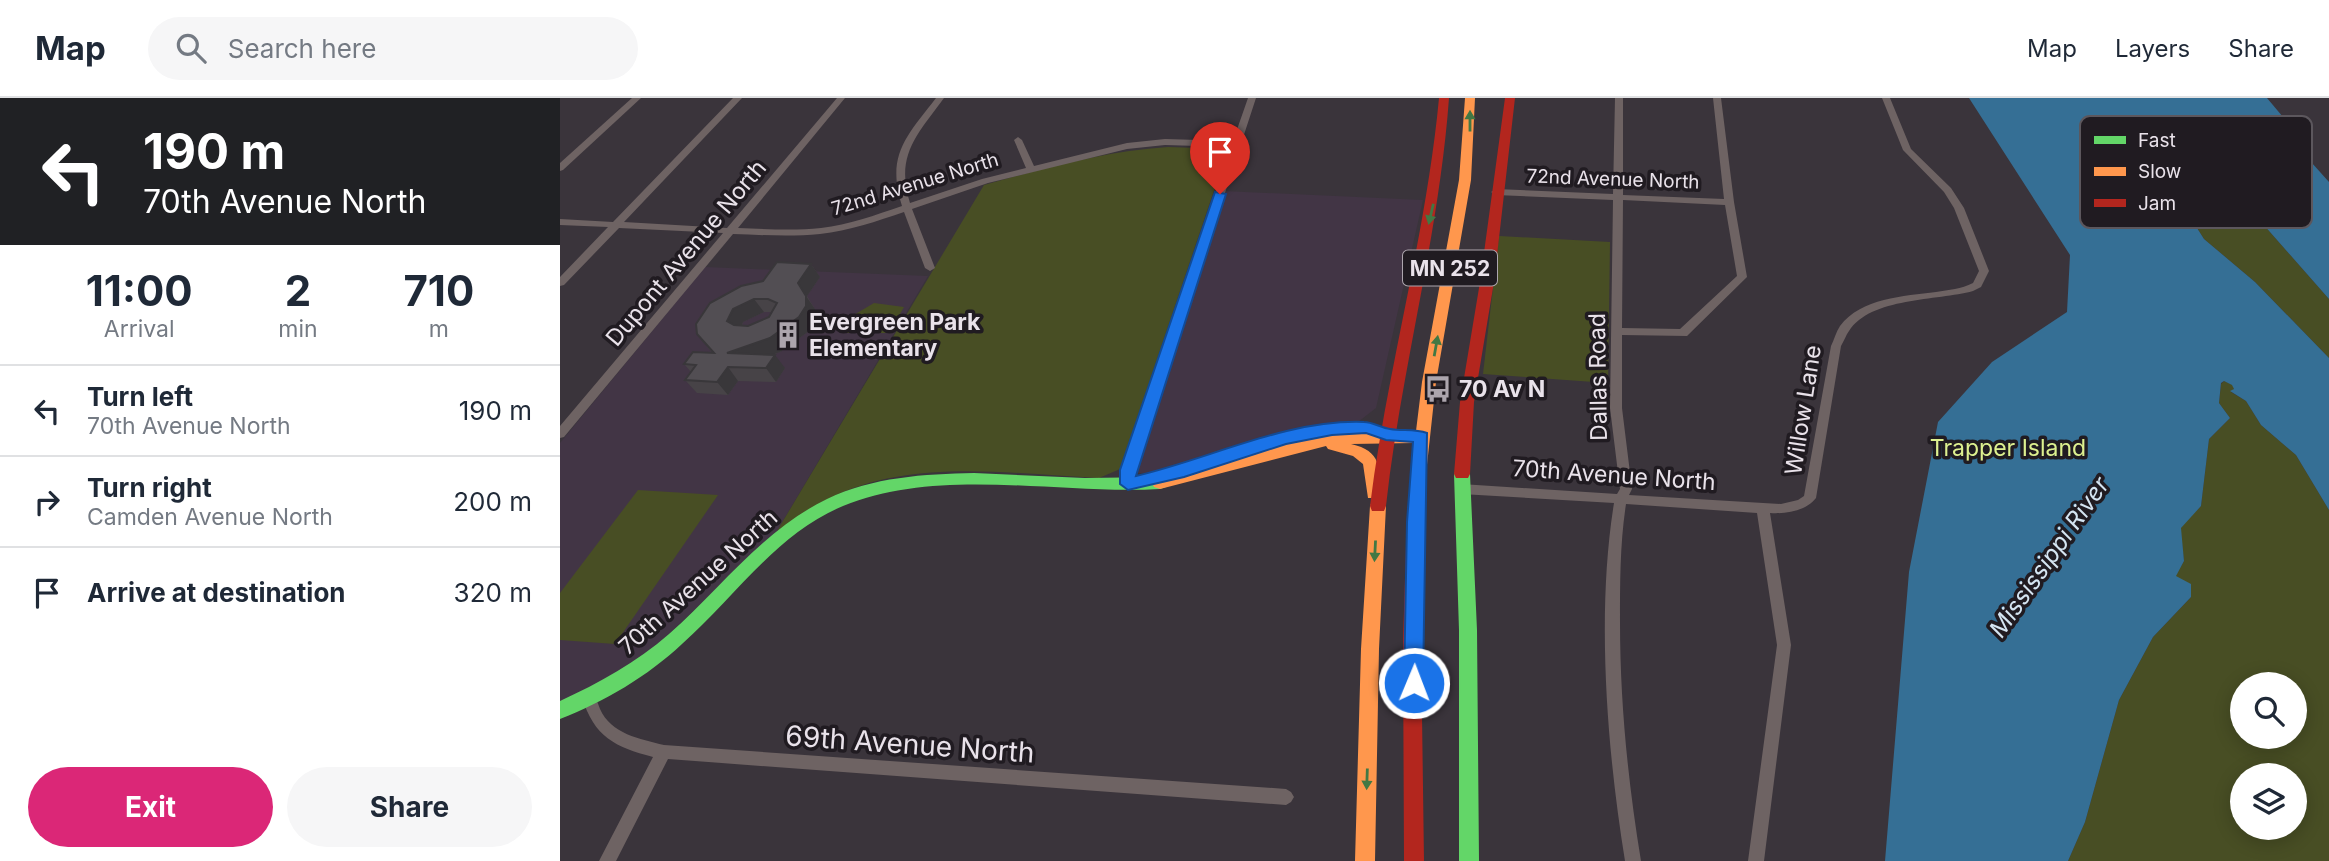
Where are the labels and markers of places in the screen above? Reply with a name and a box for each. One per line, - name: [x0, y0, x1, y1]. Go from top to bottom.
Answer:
- pin: [1190, 122, 1250, 194]
- place label: Evergreen Park Elementary: [809, 308, 981, 362]
- building icon: Evergreen Park Elementary: [773, 320, 803, 350]
- bus stop icon: 70 Av N: [1423, 374, 1453, 404]
- place label: 70 Av N: [1459, 375, 1545, 403]

